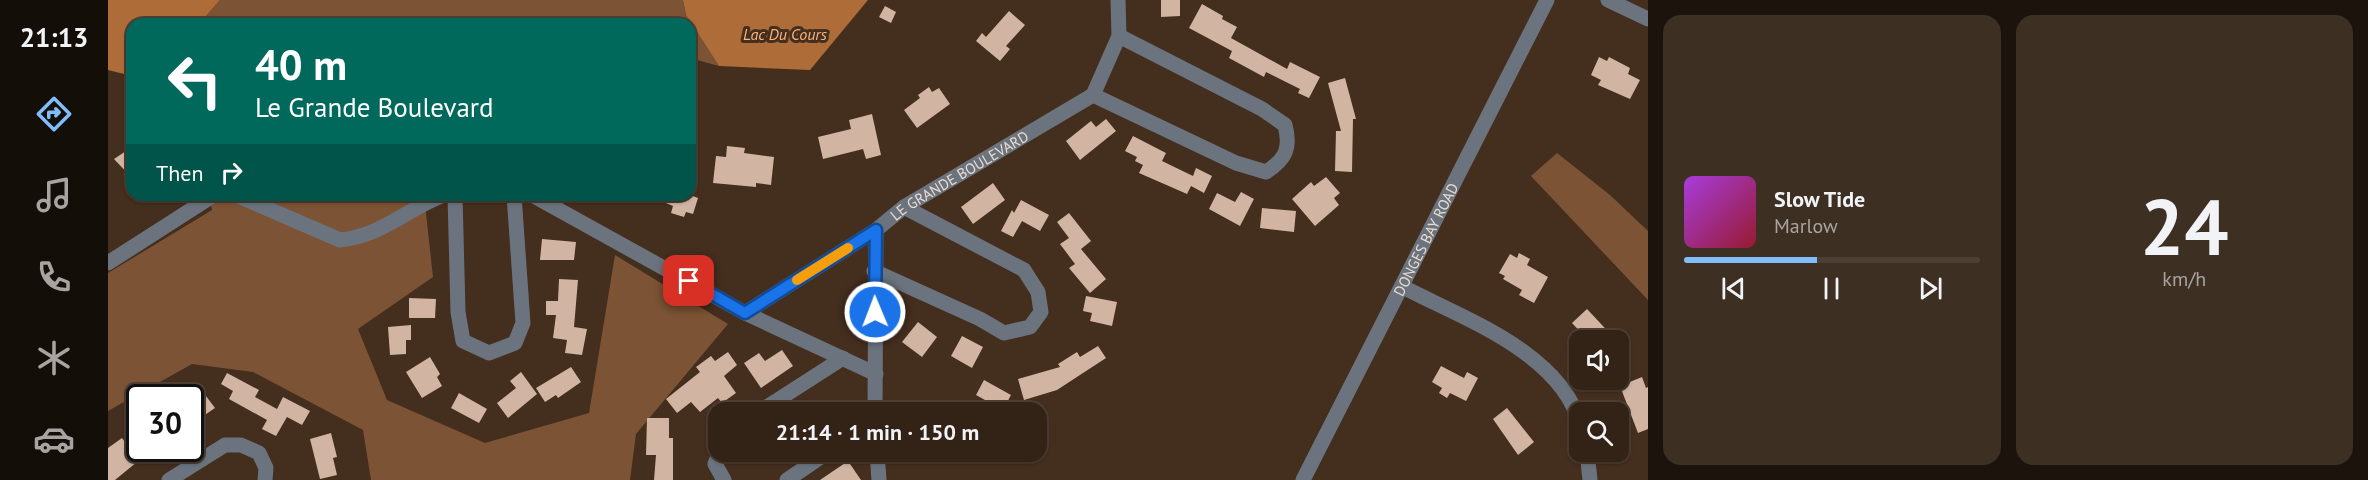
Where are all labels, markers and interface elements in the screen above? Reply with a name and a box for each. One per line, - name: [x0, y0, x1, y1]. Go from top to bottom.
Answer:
- text: 21:13: [20, 20, 88, 54]
- water label: Lac Du Cours: [743, 24, 828, 44]
- text: 40 m: [255, 37, 347, 92]
- icon: left: [156, 42, 234, 120]
- text: Le Grande Boulevard: [255, 90, 494, 124]
- icon: directions: [33, 93, 75, 135]
- street label: LE GRANDE BOULEVARD: [886, 126, 1032, 224]
- icon: right: [215, 156, 248, 189]
- text: Then: [156, 159, 203, 187]
- icon: music: [33, 174, 75, 216]
- text: 24: [2140, 176, 2228, 277]
- street label: DONGES BAY ROAD: [1389, 179, 1462, 299]
- text: Slow Tide: [1774, 185, 1865, 213]
- text: Marlow: [1774, 213, 1838, 239]
- pin: [663, 255, 714, 306]
- icon: phone: [33, 256, 75, 298]
- icon: arrive: [672, 264, 705, 297]
- text: km/h: [2162, 266, 2206, 292]
- icon: previous: [1717, 272, 1750, 305]
- icon: pause: [1815, 272, 1848, 305]
- icon: next: [1914, 272, 1947, 305]
- position arrow: [843, 280, 907, 344]
- map controls: [1569, 330, 1629, 462]
- button: sound: [1569, 330, 1629, 390]
- icon: climate: [33, 337, 75, 379]
- speed limit sign: 30: [126, 384, 204, 462]
- button: search: [1569, 402, 1629, 462]
- icon: car: [33, 418, 75, 460]
- text: 21:14 · 1 min · 150 m: [776, 418, 979, 446]

